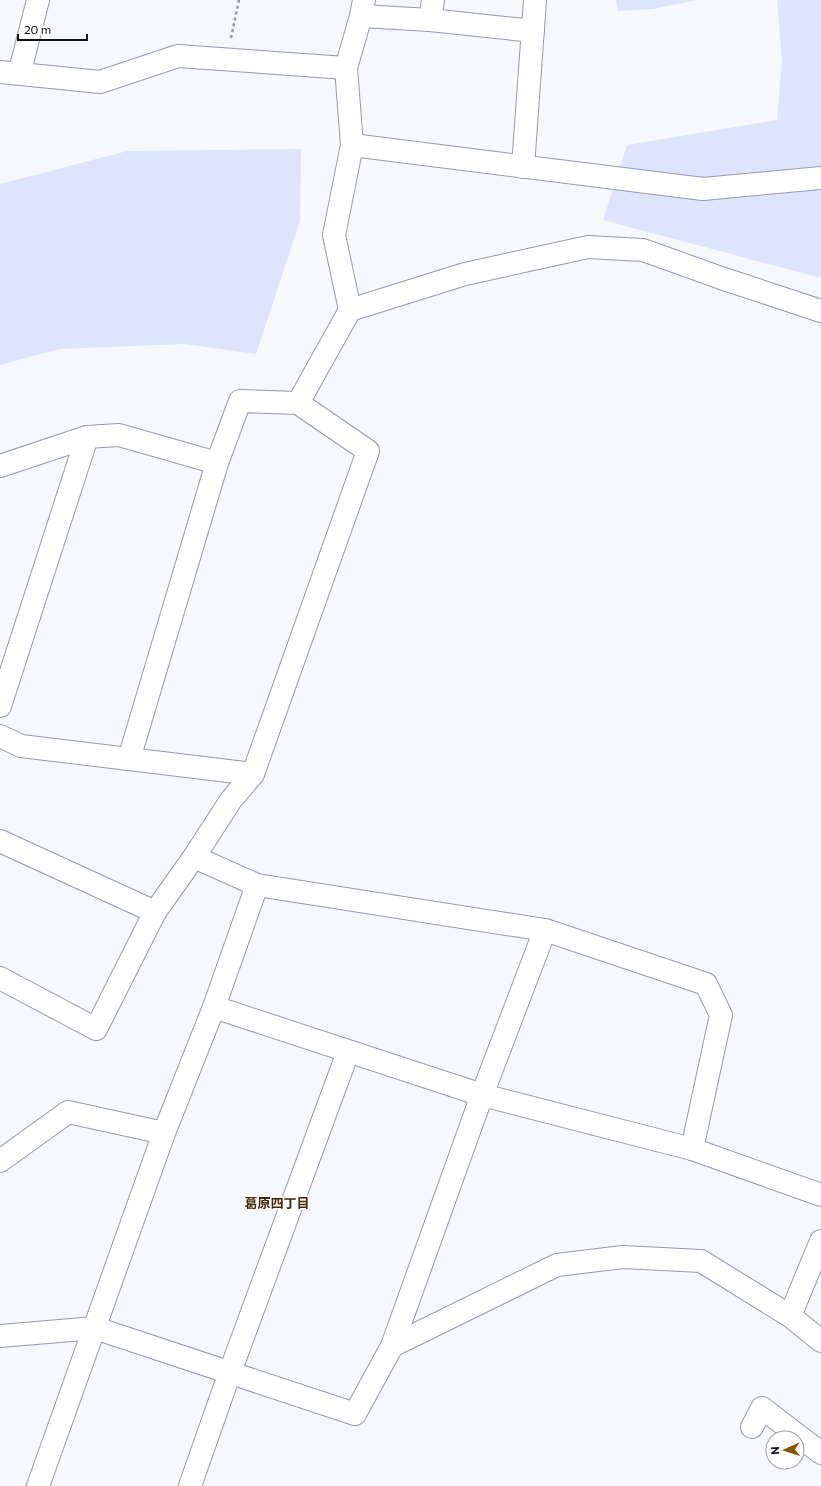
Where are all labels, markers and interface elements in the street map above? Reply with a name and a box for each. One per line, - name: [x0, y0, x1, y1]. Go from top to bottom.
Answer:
- scale bar: [18, 16, 87, 42]
- text: 20 m: [24, 22, 51, 36]
- district label: 葛原四丁目: [244, 1195, 310, 1211]
- north arrow: [765, 1430, 805, 1470]
- text: N: [768, 1446, 781, 1455]

